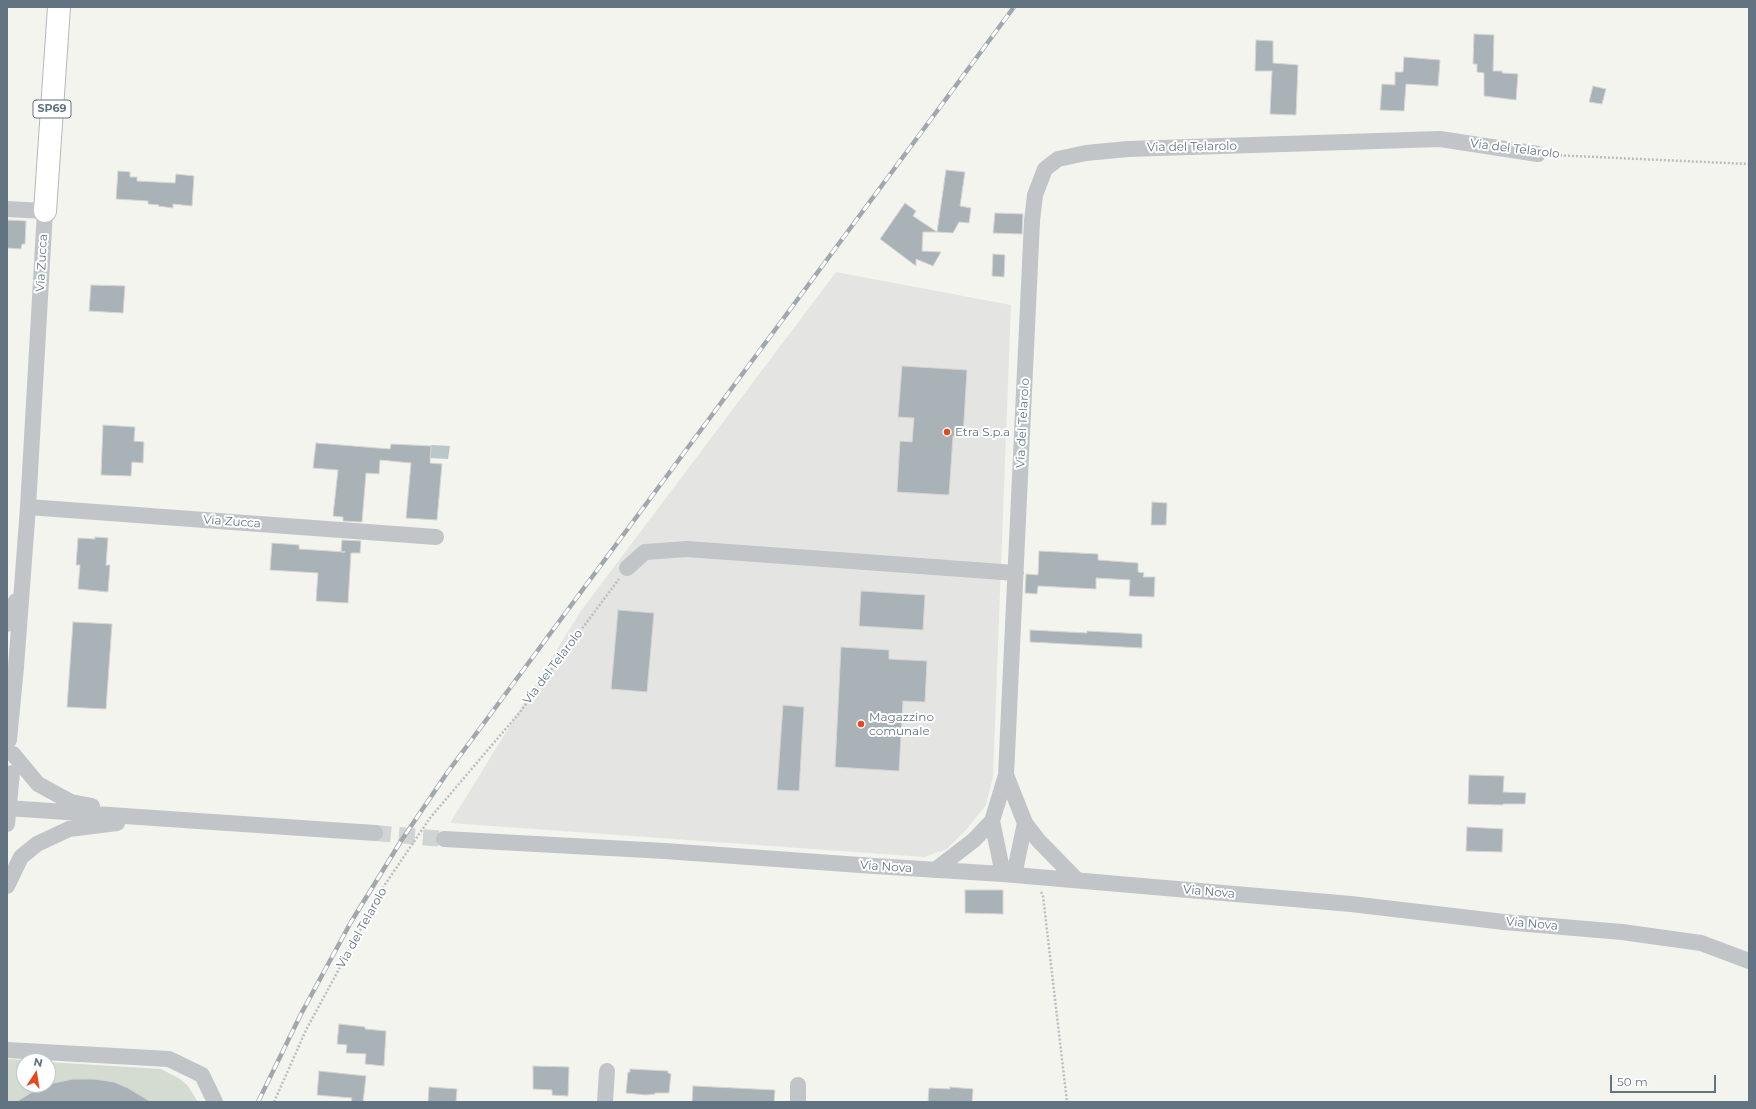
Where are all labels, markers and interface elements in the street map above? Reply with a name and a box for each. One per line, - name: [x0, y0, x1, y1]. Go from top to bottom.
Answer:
- road number: SP69: [33, 100, 71, 118]
- street label: Via del Telarolo: [1469, 136, 1561, 162]
- street label: Via del Telarolo: [1147, 139, 1237, 155]
- street label: Via Zucca: [33, 234, 51, 292]
- street label: Via del Telarolo: [1013, 378, 1033, 468]
- place label: Etra S.p.a: [955, 425, 1010, 439]
- marker: Etra S.p.a: [942, 427, 952, 437]
- street label: Via Zucca: [203, 513, 261, 531]
- street label: Via del Telarolo: [520, 627, 586, 707]
- place label: Magazzino comunale: [869, 710, 934, 738]
- marker: Magazzino comunale: [856, 719, 866, 729]
- street label: Via Nova: [860, 858, 912, 876]
- street label: Via Nova: [1182, 883, 1236, 901]
- street label: Via del Telarolo: [334, 885, 390, 971]
- street label: Via Nova: [1505, 915, 1559, 933]
- north arrow: [16, 1053, 56, 1093]
- text: N: [32, 1054, 44, 1070]
- scale bar: [1612, 1067, 1718, 1093]
- text: 50 m: [1617, 1074, 1648, 1089]

